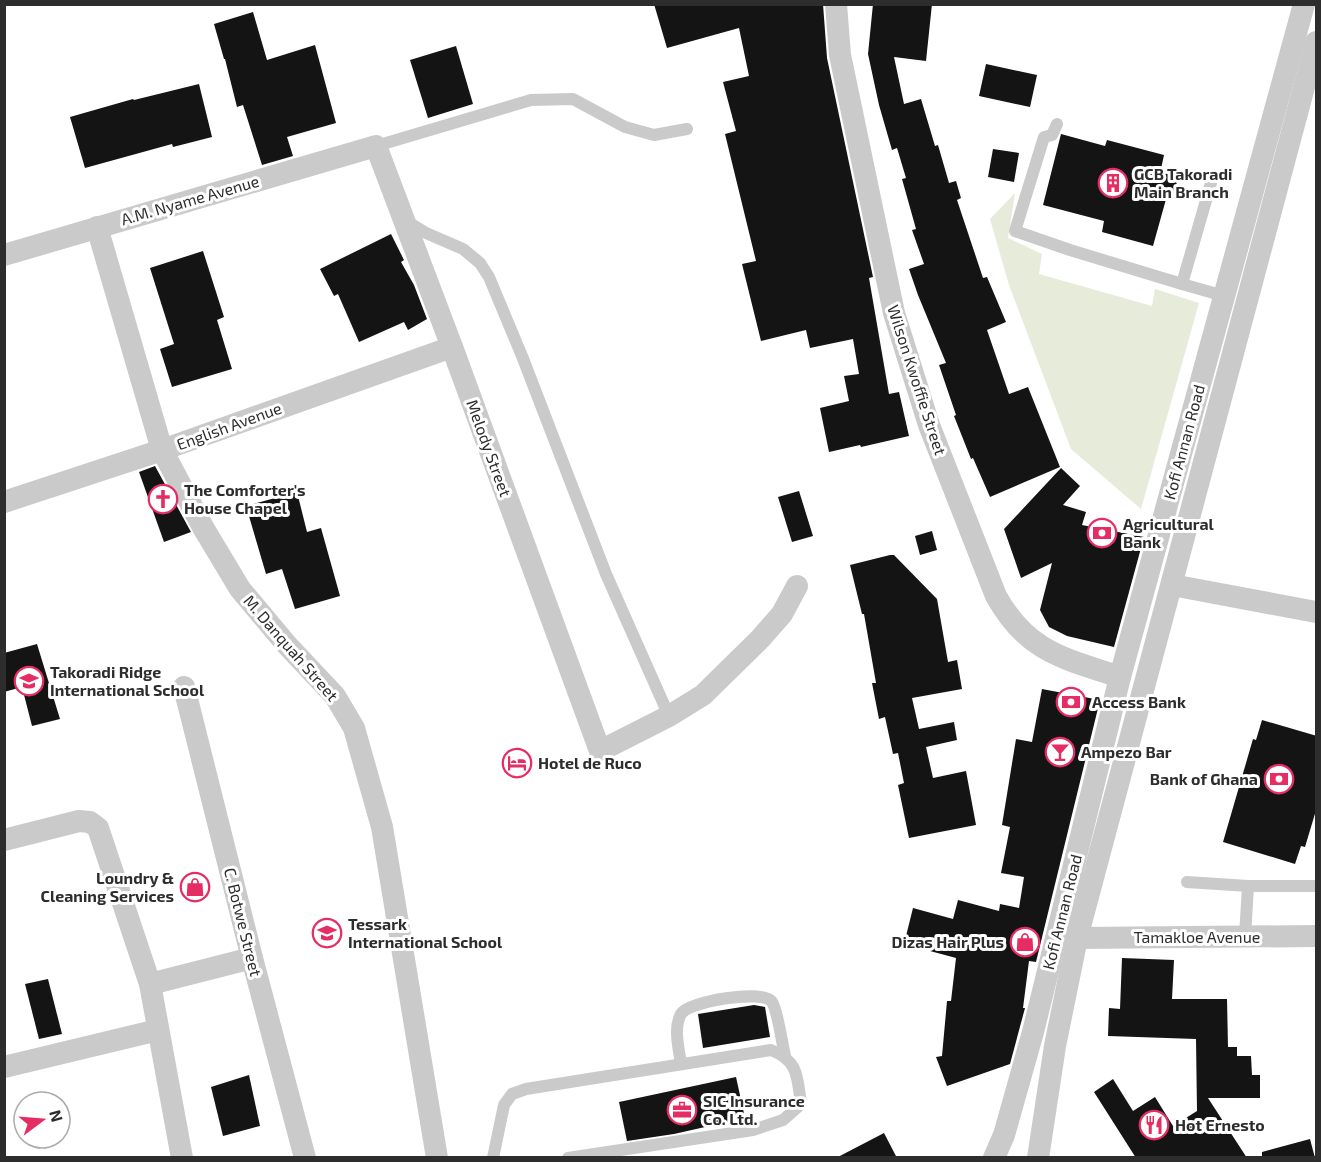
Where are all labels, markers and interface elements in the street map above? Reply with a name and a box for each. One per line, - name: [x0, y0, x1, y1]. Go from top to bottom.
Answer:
- place label: GCB Takoradi Main Branch: [1134, 164, 1232, 201]
- building icon: GCB Takoradi Main Branch: [1097, 167, 1129, 199]
- street label: A.M. Nyame Avenue: [119, 171, 261, 228]
- street label: Wilson Kwoffie Street: [884, 302, 951, 457]
- street label: Kofi Annan Road: [1159, 382, 1208, 501]
- street label: Melody Street: [463, 397, 516, 499]
- street label: English Avenue: [174, 398, 284, 453]
- place label: The Comforter's House Chapel: [184, 480, 306, 517]
- church icon: The Comforter's House Chapel: [147, 483, 179, 515]
- place label: Agricultural Bank: [1123, 514, 1215, 551]
- bank icon: Agricultural Bank: [1086, 517, 1118, 549]
- street label: M. Danquah Street: [240, 591, 343, 705]
- place label: Takoradi Ridge International School: [50, 662, 205, 699]
- school or university icon: Takoradi Ridge International School: [13, 665, 45, 697]
- bank icon: Access Bank: [1055, 686, 1087, 718]
- place label: Access Bank: [1092, 692, 1186, 711]
- bar icon: Ampezo Bar: [1044, 736, 1076, 768]
- place label: Ampezo Bar: [1081, 742, 1172, 761]
- hotel icon: Hotel de Ruco: [501, 747, 533, 779]
- place label: Hotel de Ruco: [538, 753, 642, 772]
- bank icon: Bank of Ghana: [1263, 763, 1295, 795]
- place label: Bank of Ghana: [1150, 769, 1258, 788]
- street label: Kofi Annan Road: [1038, 852, 1085, 972]
- street label: C. Botwe Street: [221, 866, 266, 978]
- place label: Loundry & Cleaning Services: [41, 868, 174, 905]
- shop icon: Loundry & Cleaning Services: [179, 871, 211, 903]
- place label: Tessark International School: [348, 914, 503, 951]
- school or university icon: Tessark International School: [311, 917, 343, 949]
- shop icon: Dizas Hair Plus: [1009, 926, 1041, 958]
- street label: Tamakloe Avenue: [1134, 927, 1260, 946]
- place label: Dizas Hair Plus: [891, 932, 1004, 951]
- north arrow: [12, 1090, 72, 1150]
- place label: SIC Insurance Co. Ltd.: [703, 1091, 805, 1128]
- office icon: SIC Insurance Co. Ltd.: [666, 1094, 698, 1126]
- text: N: [46, 1108, 68, 1124]
- restaurant icon: Hot Ernesto: [1138, 1109, 1170, 1141]
- place label: Hot Ernesto: [1175, 1115, 1265, 1134]

